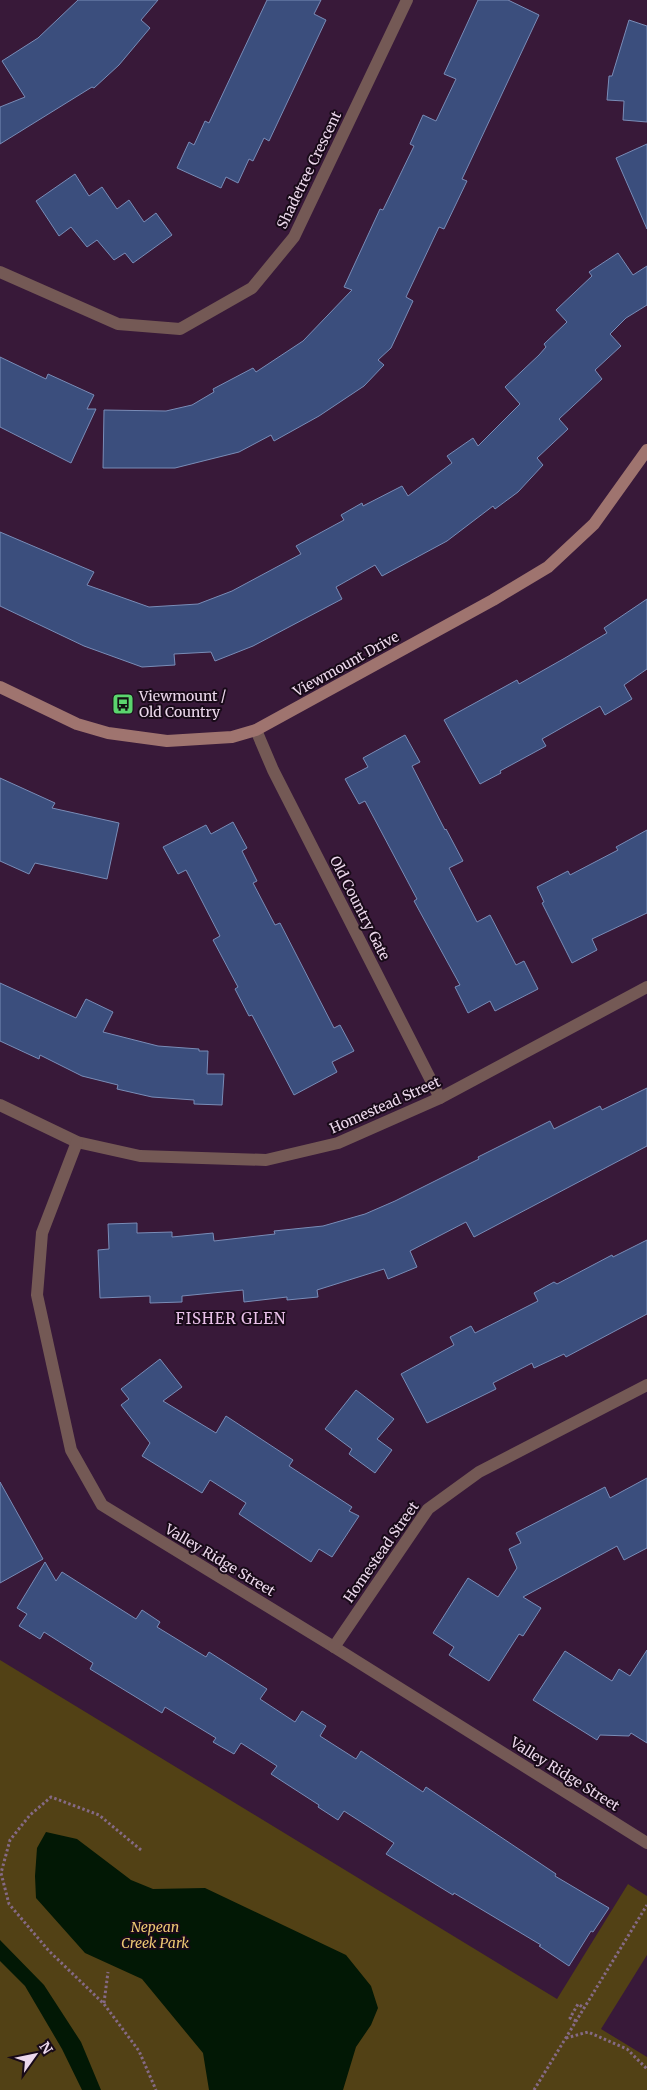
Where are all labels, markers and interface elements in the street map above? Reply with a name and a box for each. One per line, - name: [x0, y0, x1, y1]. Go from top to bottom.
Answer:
- street label: Shadetree Crescent: [273, 108, 346, 232]
- street label: Viewmount Drive: [289, 627, 402, 701]
- place label: Viewmount / Old Country: [138, 687, 226, 721]
- bus stop icon: Viewmount / Old Country: [111, 692, 135, 716]
- street label: Old Country Gate: [326, 853, 394, 963]
- street label: Homestead Street: [327, 1072, 444, 1137]
- district label: FISHER GLEN: [176, 1309, 286, 1328]
- street label: Homestead Street: [339, 1498, 423, 1606]
- street label: Valley Ridge Street: [161, 1519, 279, 1600]
- street label: Valley Ridge Street: [506, 1733, 623, 1815]
- park label: Nepean Creek Park: [121, 1918, 189, 1952]
- north arrow: [10, 2030, 60, 2080]
- text: N: [35, 2038, 56, 2057]

